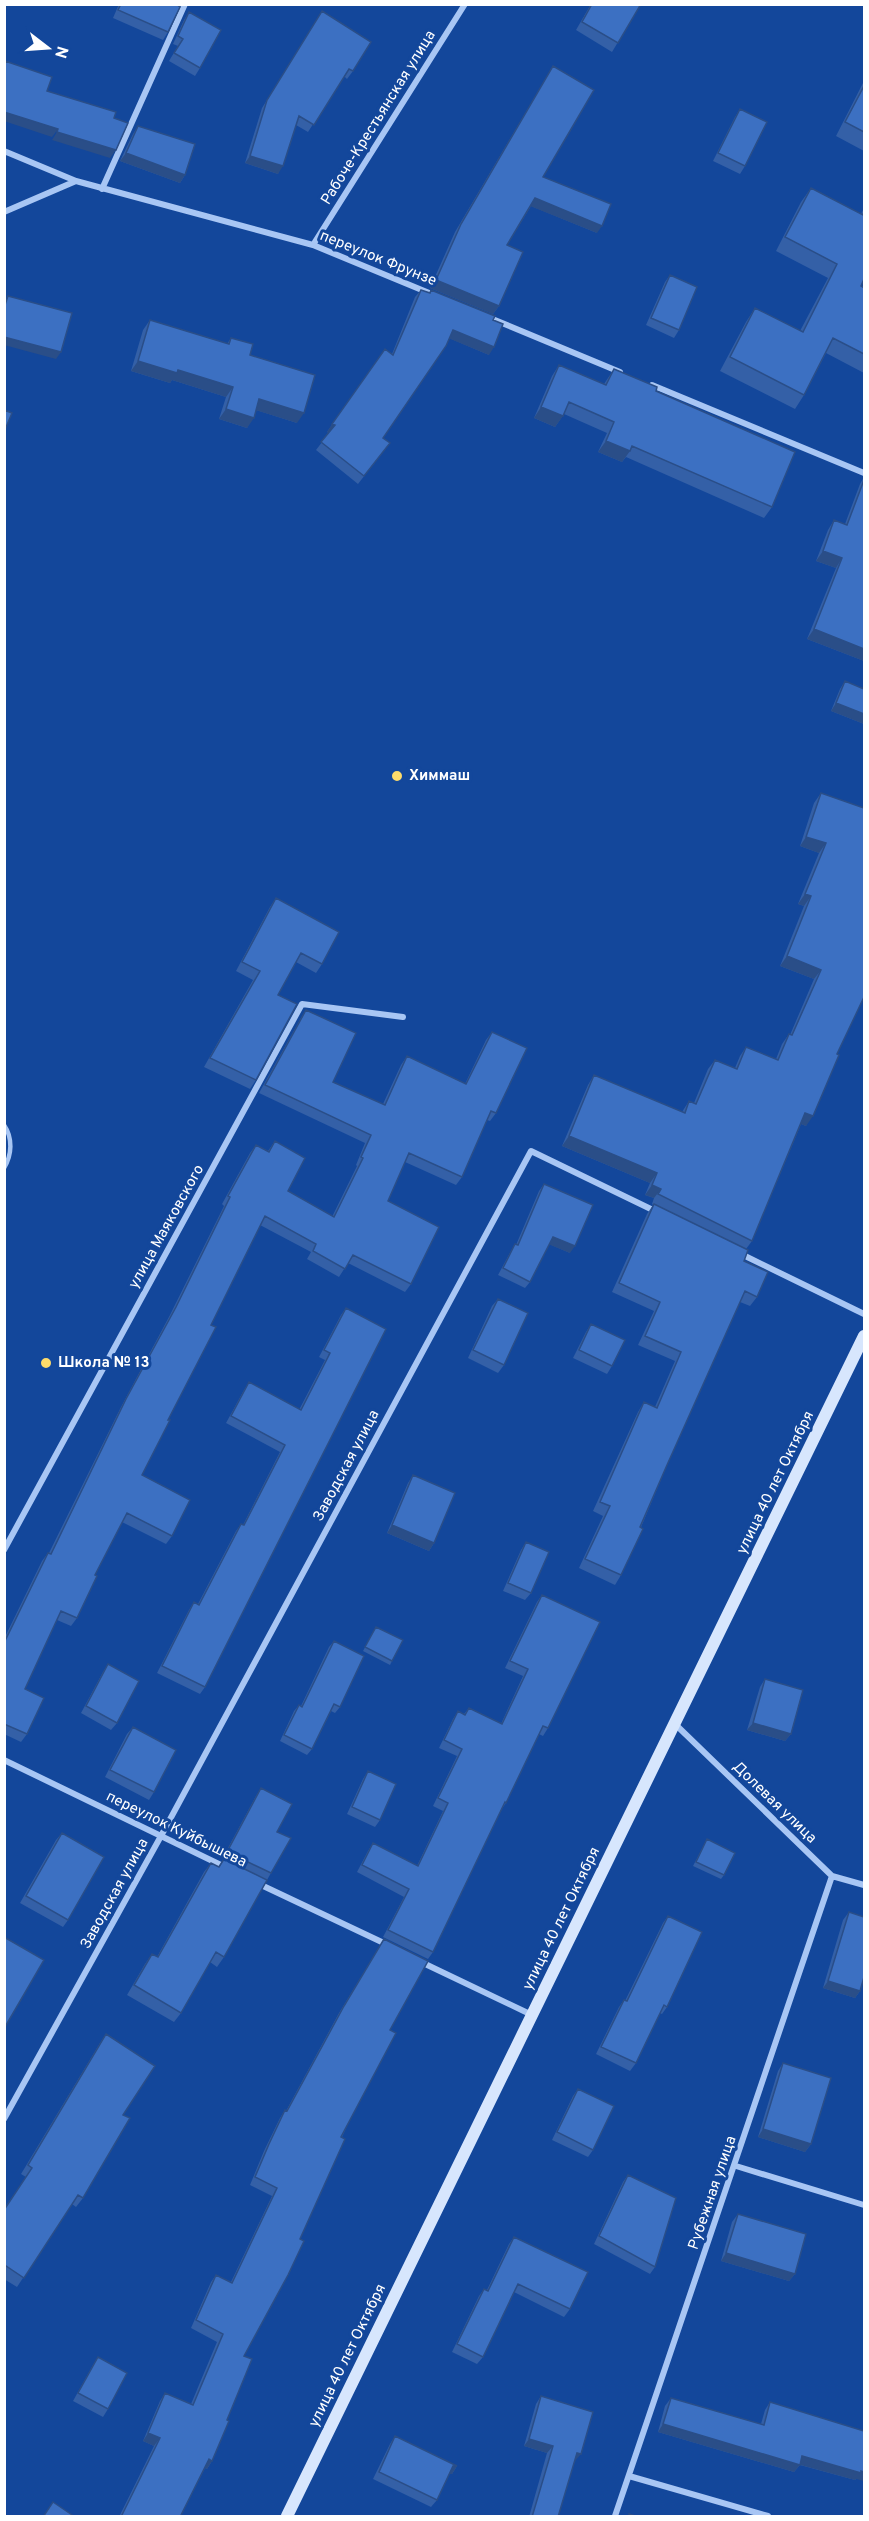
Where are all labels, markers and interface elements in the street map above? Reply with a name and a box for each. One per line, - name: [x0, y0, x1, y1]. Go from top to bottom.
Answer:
- north arrow: [18, 18, 78, 78]
- street label: Рабоче-Крестьянская улица: [317, 27, 441, 209]
- text: N: [49, 43, 72, 60]
- street label: переулок Фрунзе: [317, 227, 439, 291]
- place label: Химмаш: [409, 767, 470, 786]
- marker: Химмаш: [390, 769, 404, 783]
- street label: улица Маяковского: [125, 1162, 209, 1292]
- place label: Школа № 13: [58, 1354, 149, 1373]
- marker: Школа № 13: [39, 1356, 53, 1370]
- street label: Заводская улица: [310, 1407, 384, 1525]
- street label: улица 40 лет Октября: [733, 1408, 819, 1558]
- street label: Долевая улица: [728, 1758, 820, 1848]
- street label: переулок Куйбышева: [103, 1788, 249, 1872]
- street label: Заводская улица: [77, 1835, 153, 1953]
- street label: улица 40 лет Октября: [519, 1844, 605, 1994]
- street label: Рубежная улица: [685, 2133, 741, 2253]
- street label: улица 40 лет Октября: [305, 2281, 391, 2431]

